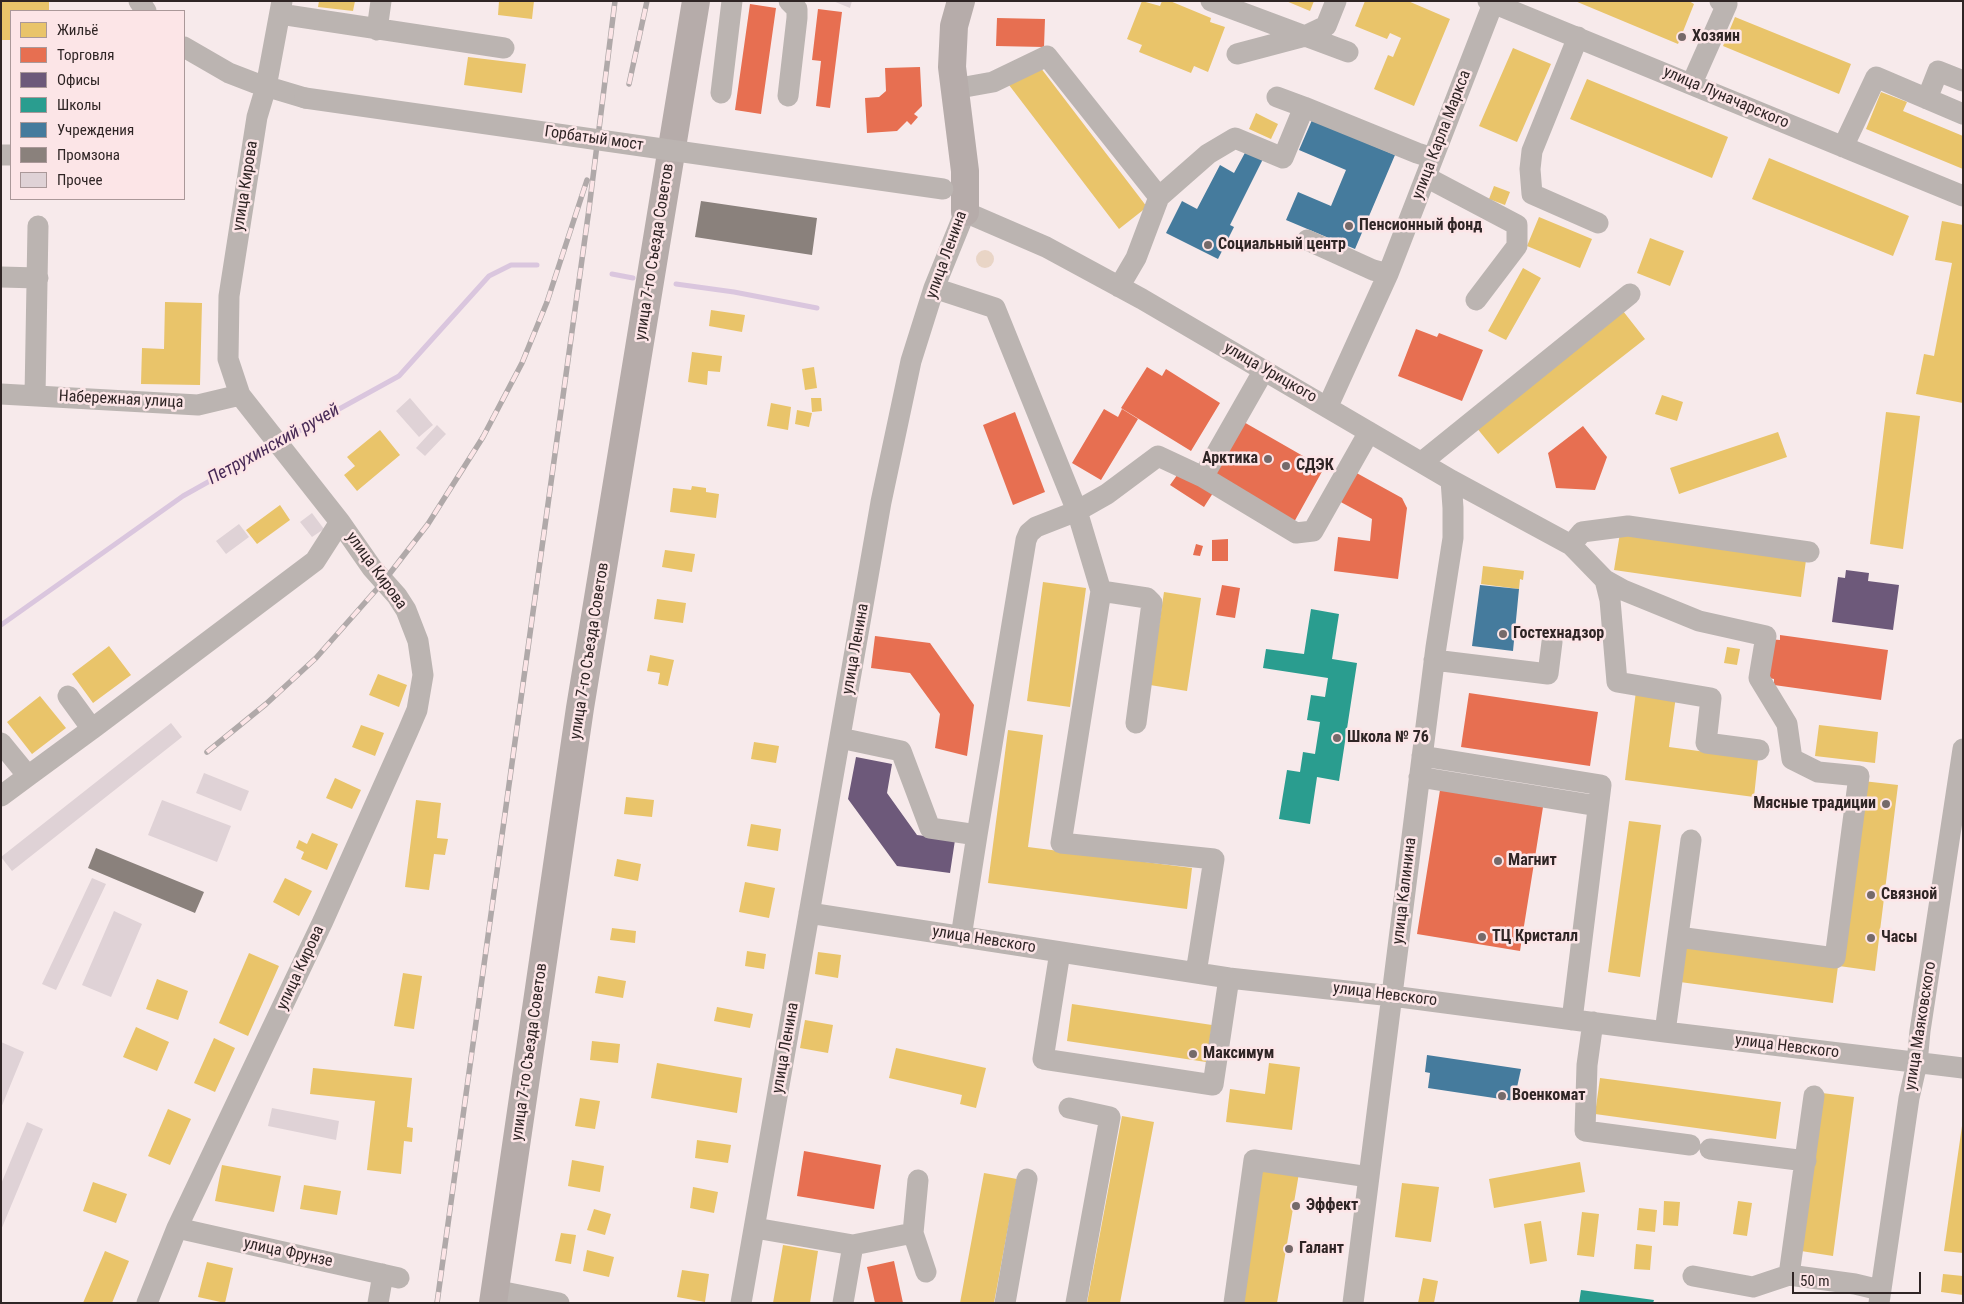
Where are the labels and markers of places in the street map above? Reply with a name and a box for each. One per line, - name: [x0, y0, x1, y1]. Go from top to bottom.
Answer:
- place label: Хозяин: [1692, 27, 1740, 47]
- marker: Хозяин: [1676, 31, 1688, 43]
- place label: Пенсионный фонд: [1359, 216, 1482, 236]
- marker: Пенсионный фонд: [1343, 220, 1355, 232]
- place label: Социальный центр: [1218, 235, 1346, 255]
- marker: Социальный центр: [1202, 239, 1214, 251]
- place label: Арктика: [1202, 449, 1258, 469]
- marker: Арктика: [1262, 453, 1274, 465]
- place label: СДЭК: [1296, 456, 1334, 476]
- marker: СДЭК: [1280, 460, 1292, 472]
- place label: Гостехнадзор: [1513, 624, 1604, 644]
- marker: Гостехнадзор: [1497, 628, 1509, 640]
- place label: Школа № 76: [1347, 728, 1429, 748]
- marker: Школа № 76: [1331, 732, 1343, 744]
- place label: Мясные традиции: [1753, 794, 1876, 814]
- marker: Мясные традиции: [1880, 798, 1892, 810]
- place label: Магнит: [1508, 851, 1557, 871]
- marker: Магнит: [1492, 855, 1504, 867]
- place label: Связной: [1881, 885, 1937, 905]
- marker: Связной: [1865, 889, 1877, 901]
- place label: ТЦ Кристалл: [1492, 927, 1578, 947]
- place label: Часы: [1881, 928, 1917, 948]
- marker: ТЦ Кристалл: [1476, 931, 1488, 943]
- marker: Часы: [1865, 932, 1877, 944]
- place label: Максимум: [1203, 1044, 1274, 1064]
- marker: Максимум: [1187, 1048, 1199, 1060]
- place label: Военкомат: [1512, 1086, 1585, 1106]
- marker: Военкомат: [1496, 1090, 1508, 1102]
- place label: Эффект: [1306, 1196, 1358, 1216]
- marker: Эффект: [1290, 1200, 1302, 1212]
- place label: Галант: [1299, 1239, 1344, 1259]
- marker: Галант: [1283, 1243, 1295, 1255]

